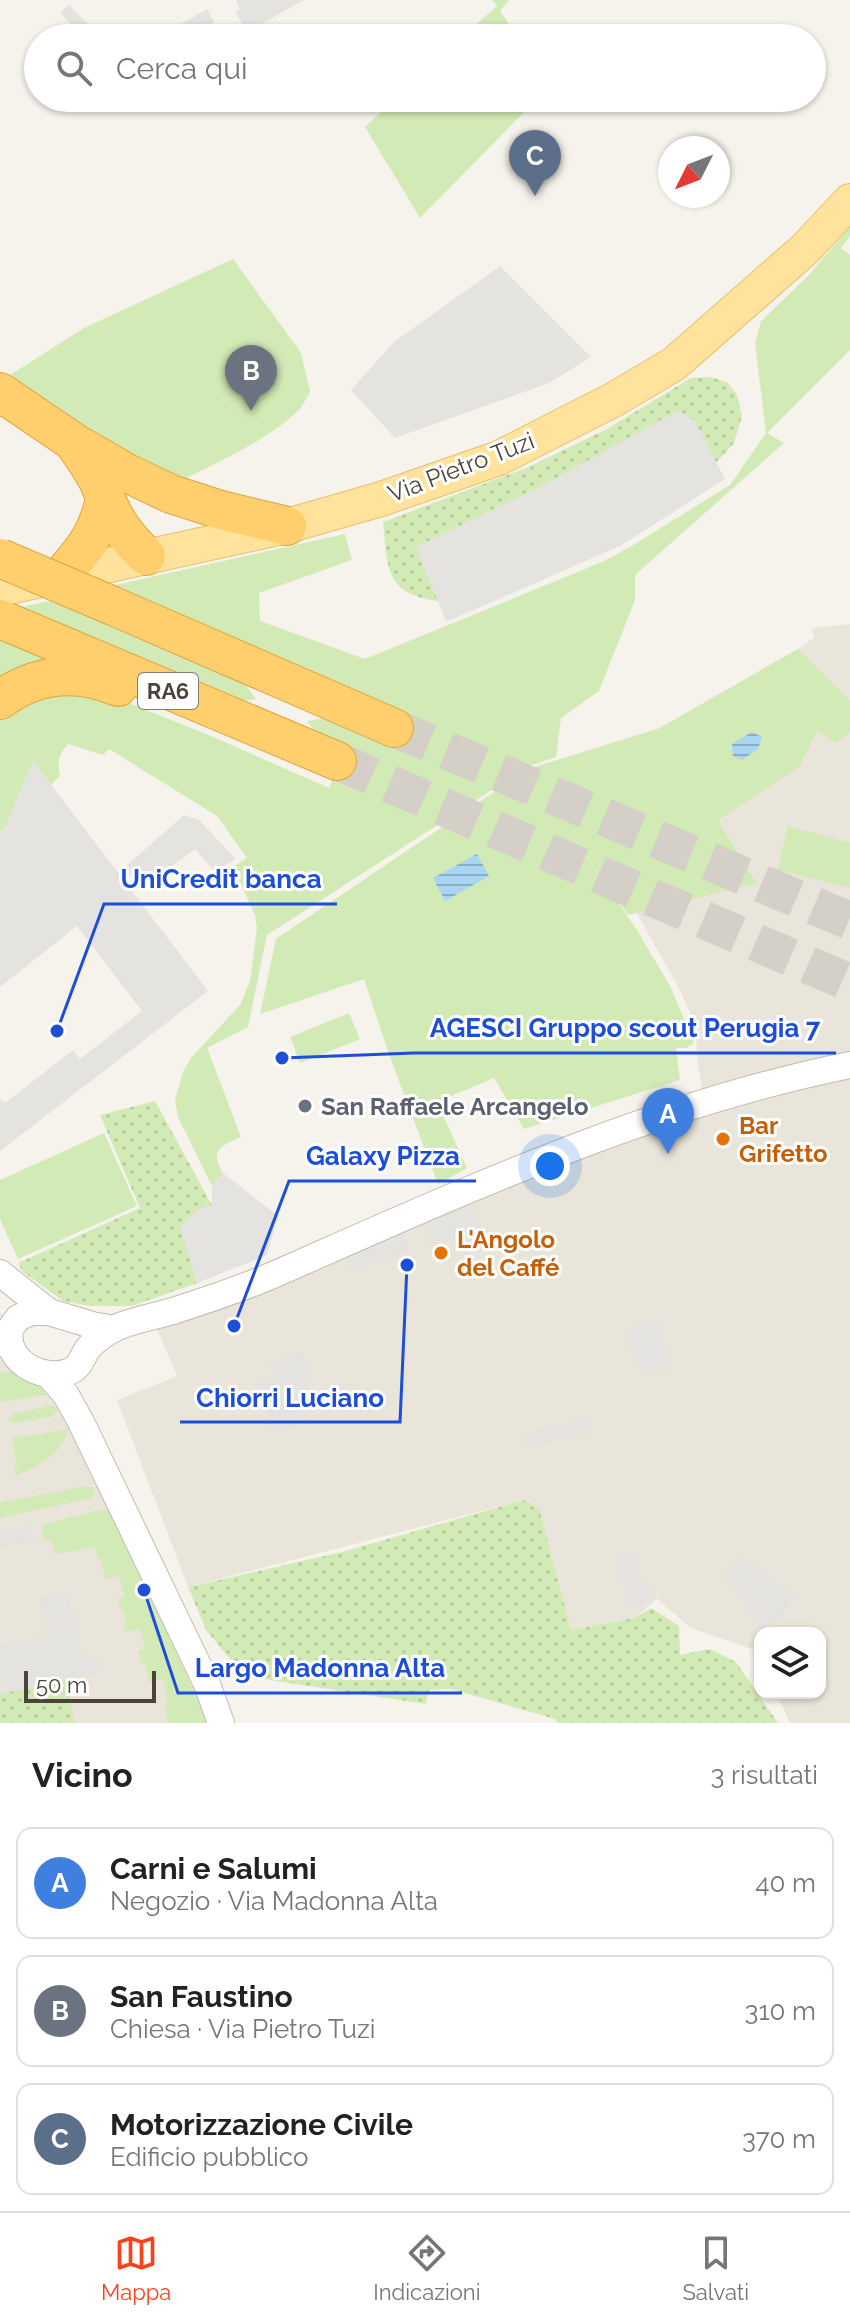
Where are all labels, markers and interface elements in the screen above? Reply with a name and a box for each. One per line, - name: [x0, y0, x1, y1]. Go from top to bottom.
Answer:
- search box: [24, 24, 826, 112]
- icon: search: [52, 46, 96, 90]
- text: Cerca qui: [116, 51, 248, 86]
- pin: C: [509, 130, 561, 196]
- north arrow: [658, 136, 730, 208]
- pin: B: [225, 345, 277, 411]
- street label: Via Pietro Tuzi: [384, 426, 538, 508]
- road number: RA6: [138, 673, 198, 709]
- callout: UniCredit banca: [104, 854, 337, 904]
- text: UniCredit banca: [120, 864, 322, 894]
- callout: AGESCI Gruppo scout Perugia 7: [414, 1003, 836, 1053]
- text: AGESCI Gruppo scout Perugia 7: [430, 1013, 821, 1043]
- pin: A: [642, 1088, 694, 1154]
- place label: San Raffaele Arcangelo: [321, 1092, 588, 1121]
- marker: San Raffaele Arcangelo: [296, 1097, 314, 1115]
- place label: Bar Grifetto: [739, 1111, 828, 1168]
- marker: Bar Grifetto: [714, 1130, 732, 1148]
- callout: Galaxy Pizza: [289, 1131, 476, 1181]
- text: Galaxy Pizza: [306, 1141, 460, 1171]
- your location: [530, 1146, 570, 1186]
- place label: L'Angolo del Caffé: [457, 1225, 559, 1282]
- marker: L'Angolo del Caffé: [432, 1244, 450, 1262]
- callout: Chiorri Luciano: [180, 1372, 400, 1422]
- text: Chiorri Luciano: [196, 1383, 384, 1413]
- map controls: [754, 1627, 826, 1699]
- button: layers: [754, 1627, 826, 1699]
- callout: Largo Madonna Alta: [178, 1643, 462, 1693]
- text: Largo Madonna Alta: [195, 1653, 445, 1683]
- scale bar: [24, 1667, 156, 1703]
- text: 50 m: [36, 1672, 87, 1698]
- text: Vicino: [32, 1755, 133, 1795]
- text: 3 risultati: [710, 1760, 818, 1790]
- text: Carni e Salumi: [110, 1851, 317, 1886]
- text: A: [51, 1868, 69, 1898]
- text: 40 m: [755, 1868, 816, 1898]
- text: Negozio · Via Madonna Alta: [110, 1886, 438, 1916]
- text: San Faustino: [110, 1979, 293, 2014]
- text: B: [51, 1996, 69, 2026]
- text: 310 m: [745, 1996, 816, 2026]
- text: Chiesa · Via Pietro Tuzi: [110, 2014, 375, 2044]
- text: Motorizzazione Civile: [110, 2107, 413, 2142]
- text: C: [51, 2124, 69, 2154]
- text: 370 m: [742, 2124, 816, 2154]
- text: Edificio pubblico: [110, 2142, 308, 2172]
- tab: Mappa: [101, 2231, 171, 2305]
- tab: Indicazioni: [373, 2231, 481, 2305]
- tab: Salvati: [683, 2231, 749, 2305]

